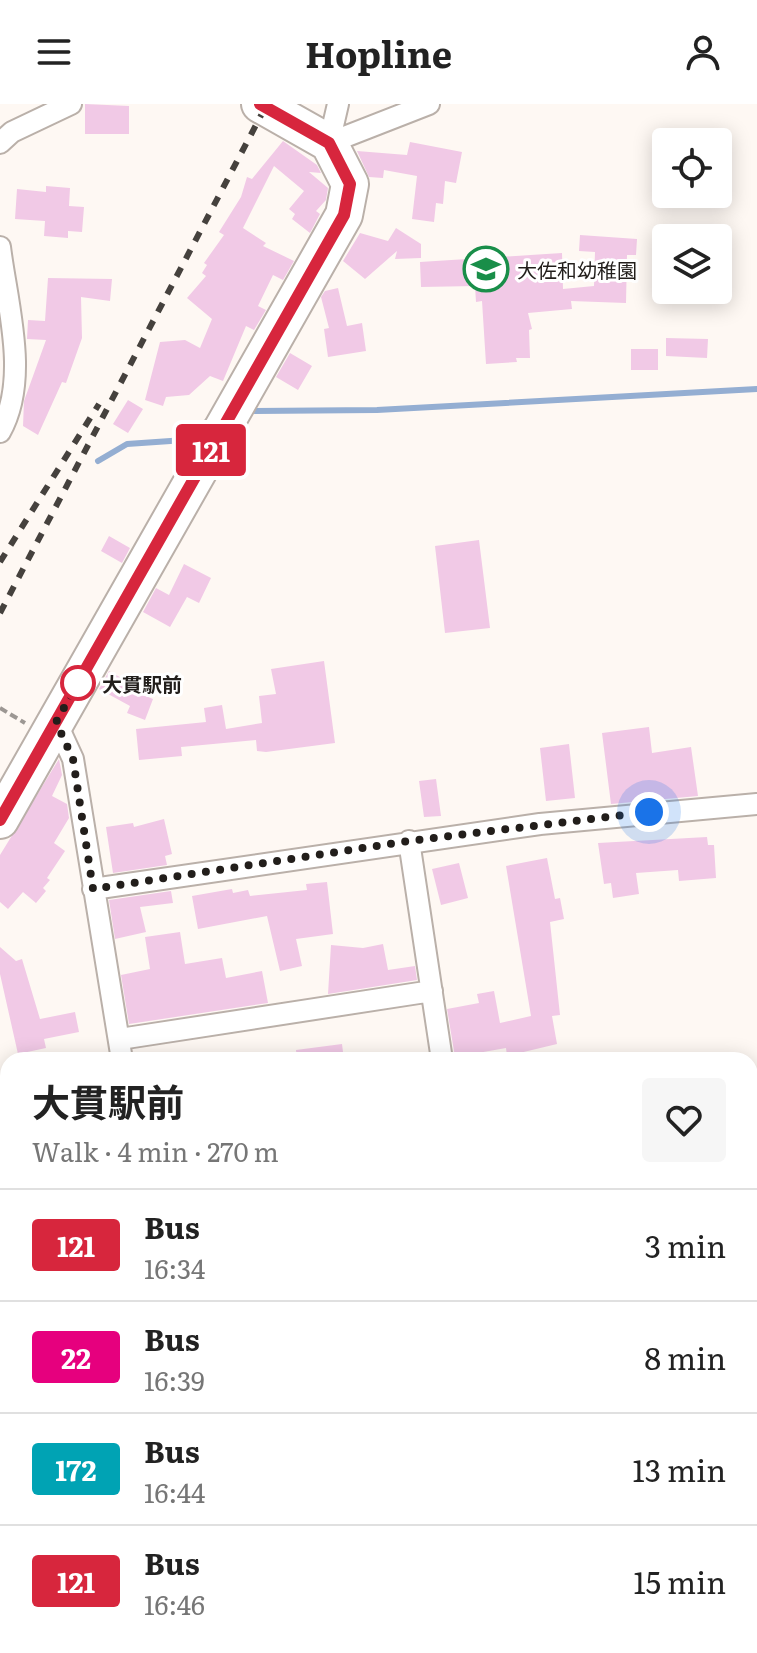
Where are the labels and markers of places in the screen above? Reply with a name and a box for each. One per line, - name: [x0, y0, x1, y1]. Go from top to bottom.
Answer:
- school or university icon: 大佐和幼稚園: [462, 245, 510, 293]
- place label: 大佐和幼稚園: [517, 254, 637, 284]
- marker: 大貫駅前: [61, 666, 95, 700]
- place label: 大貫駅前: [102, 668, 182, 698]

